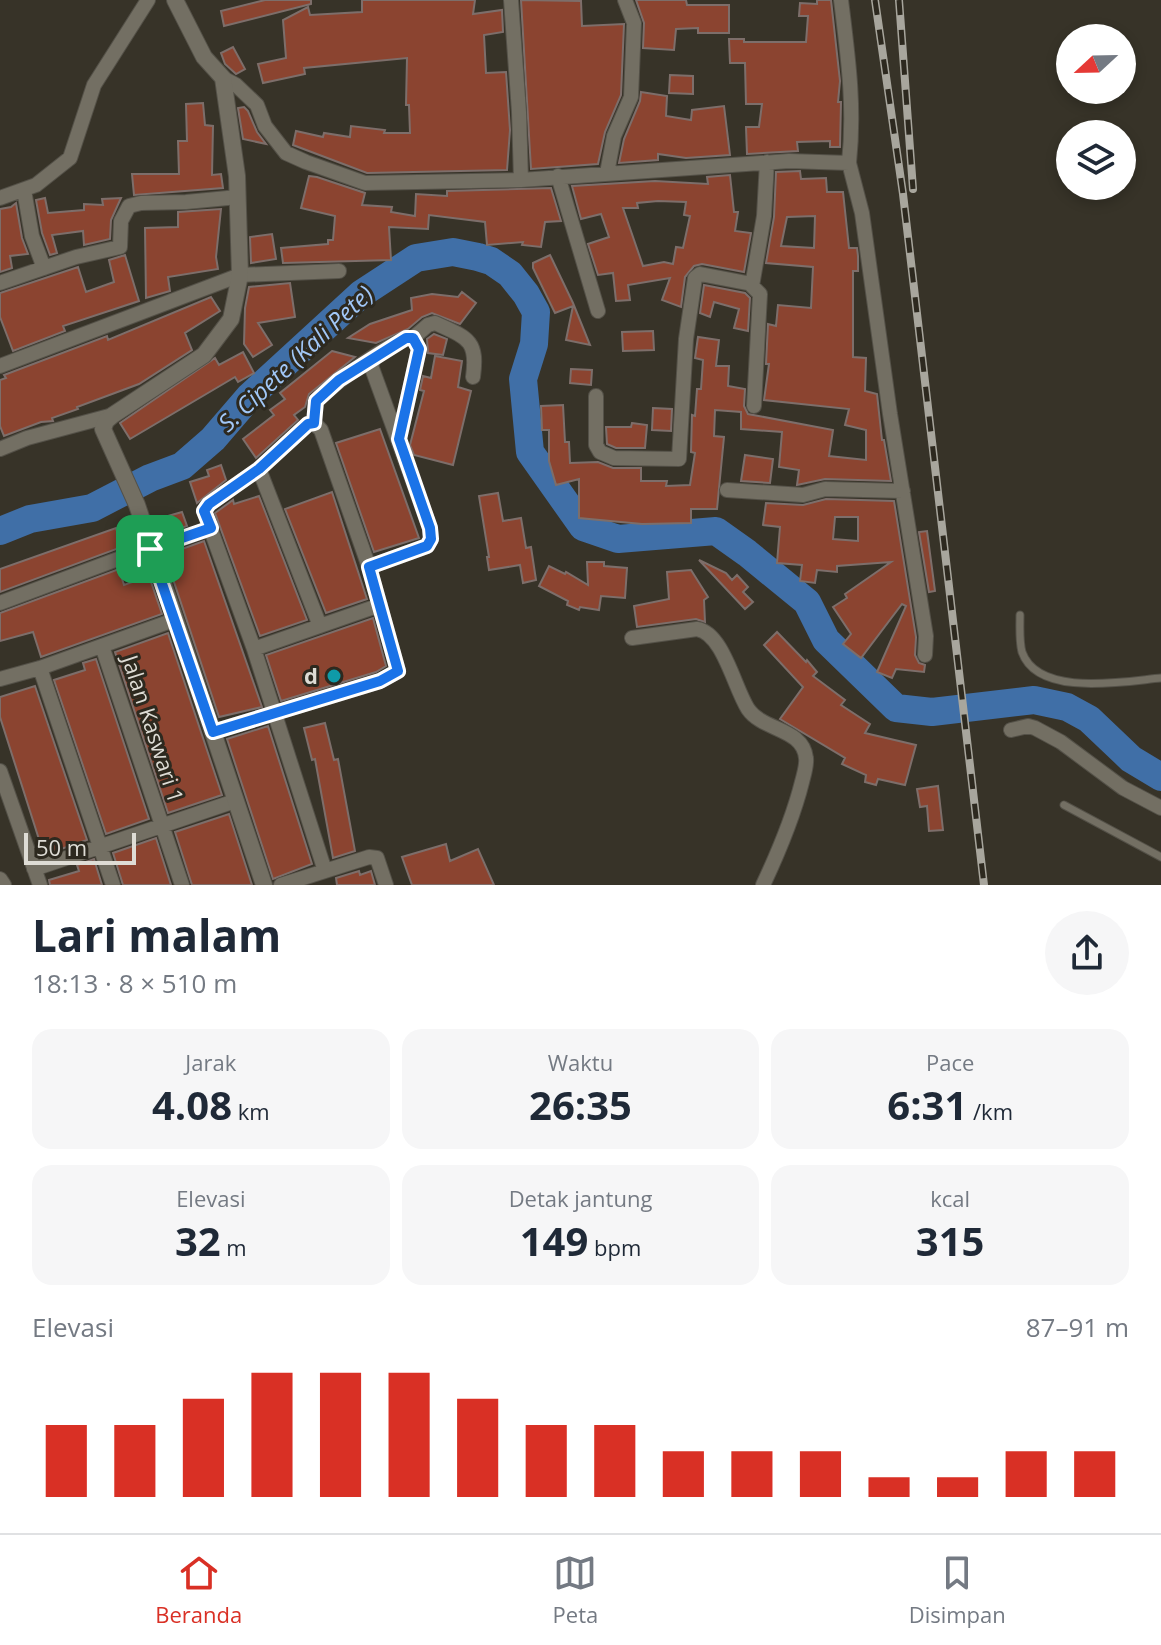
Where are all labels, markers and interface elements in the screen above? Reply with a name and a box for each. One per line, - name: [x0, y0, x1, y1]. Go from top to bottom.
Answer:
- north arrow: [1056, 24, 1136, 104]
- map controls: [1056, 24, 1136, 200]
- button: layers: [1056, 120, 1136, 200]
- water label: S. Cipete (Kali Pete): [210, 277, 380, 438]
- pin: [116, 515, 184, 583]
- icon: arrive: [128, 527, 172, 571]
- street label: Jalan Kaswari 1: [115, 649, 192, 806]
- place label: d: [304, 660, 318, 690]
- marker: d: [325, 667, 343, 685]
- scale bar: [24, 829, 136, 865]
- text: 50 m: [36, 832, 87, 862]
- text: Lari malam: [32, 905, 281, 965]
- button: share: [1045, 911, 1129, 995]
- text: 18:13 · 8 × 510 m: [32, 965, 237, 1001]
- text: Jarak: [185, 1047, 236, 1077]
- text: Waktu: [548, 1047, 613, 1077]
- text: Pace: [926, 1047, 974, 1077]
- text: 4.08: [152, 1077, 232, 1132]
- text: 26:35: [529, 1077, 632, 1132]
- text: 6:31: [887, 1077, 967, 1132]
- text: km: [232, 1096, 270, 1126]
- text: /km: [967, 1096, 1013, 1126]
- text: Elevasi: [176, 1183, 246, 1213]
- text: Detak jantung: [509, 1183, 652, 1213]
- text: kcal: [930, 1183, 970, 1213]
- text: 32: [175, 1213, 221, 1268]
- text: 149: [520, 1213, 588, 1268]
- text: 315: [916, 1213, 984, 1268]
- text: m: [221, 1232, 247, 1262]
- text: bpm: [588, 1232, 641, 1262]
- text: Elevasi: [32, 1309, 114, 1345]
- text: 87–91 m: [1026, 1309, 1129, 1345]
- tab: Beranda: [155, 1551, 242, 1629]
- tab: Peta: [553, 1551, 598, 1629]
- tab: Disimpan: [909, 1551, 1006, 1629]

